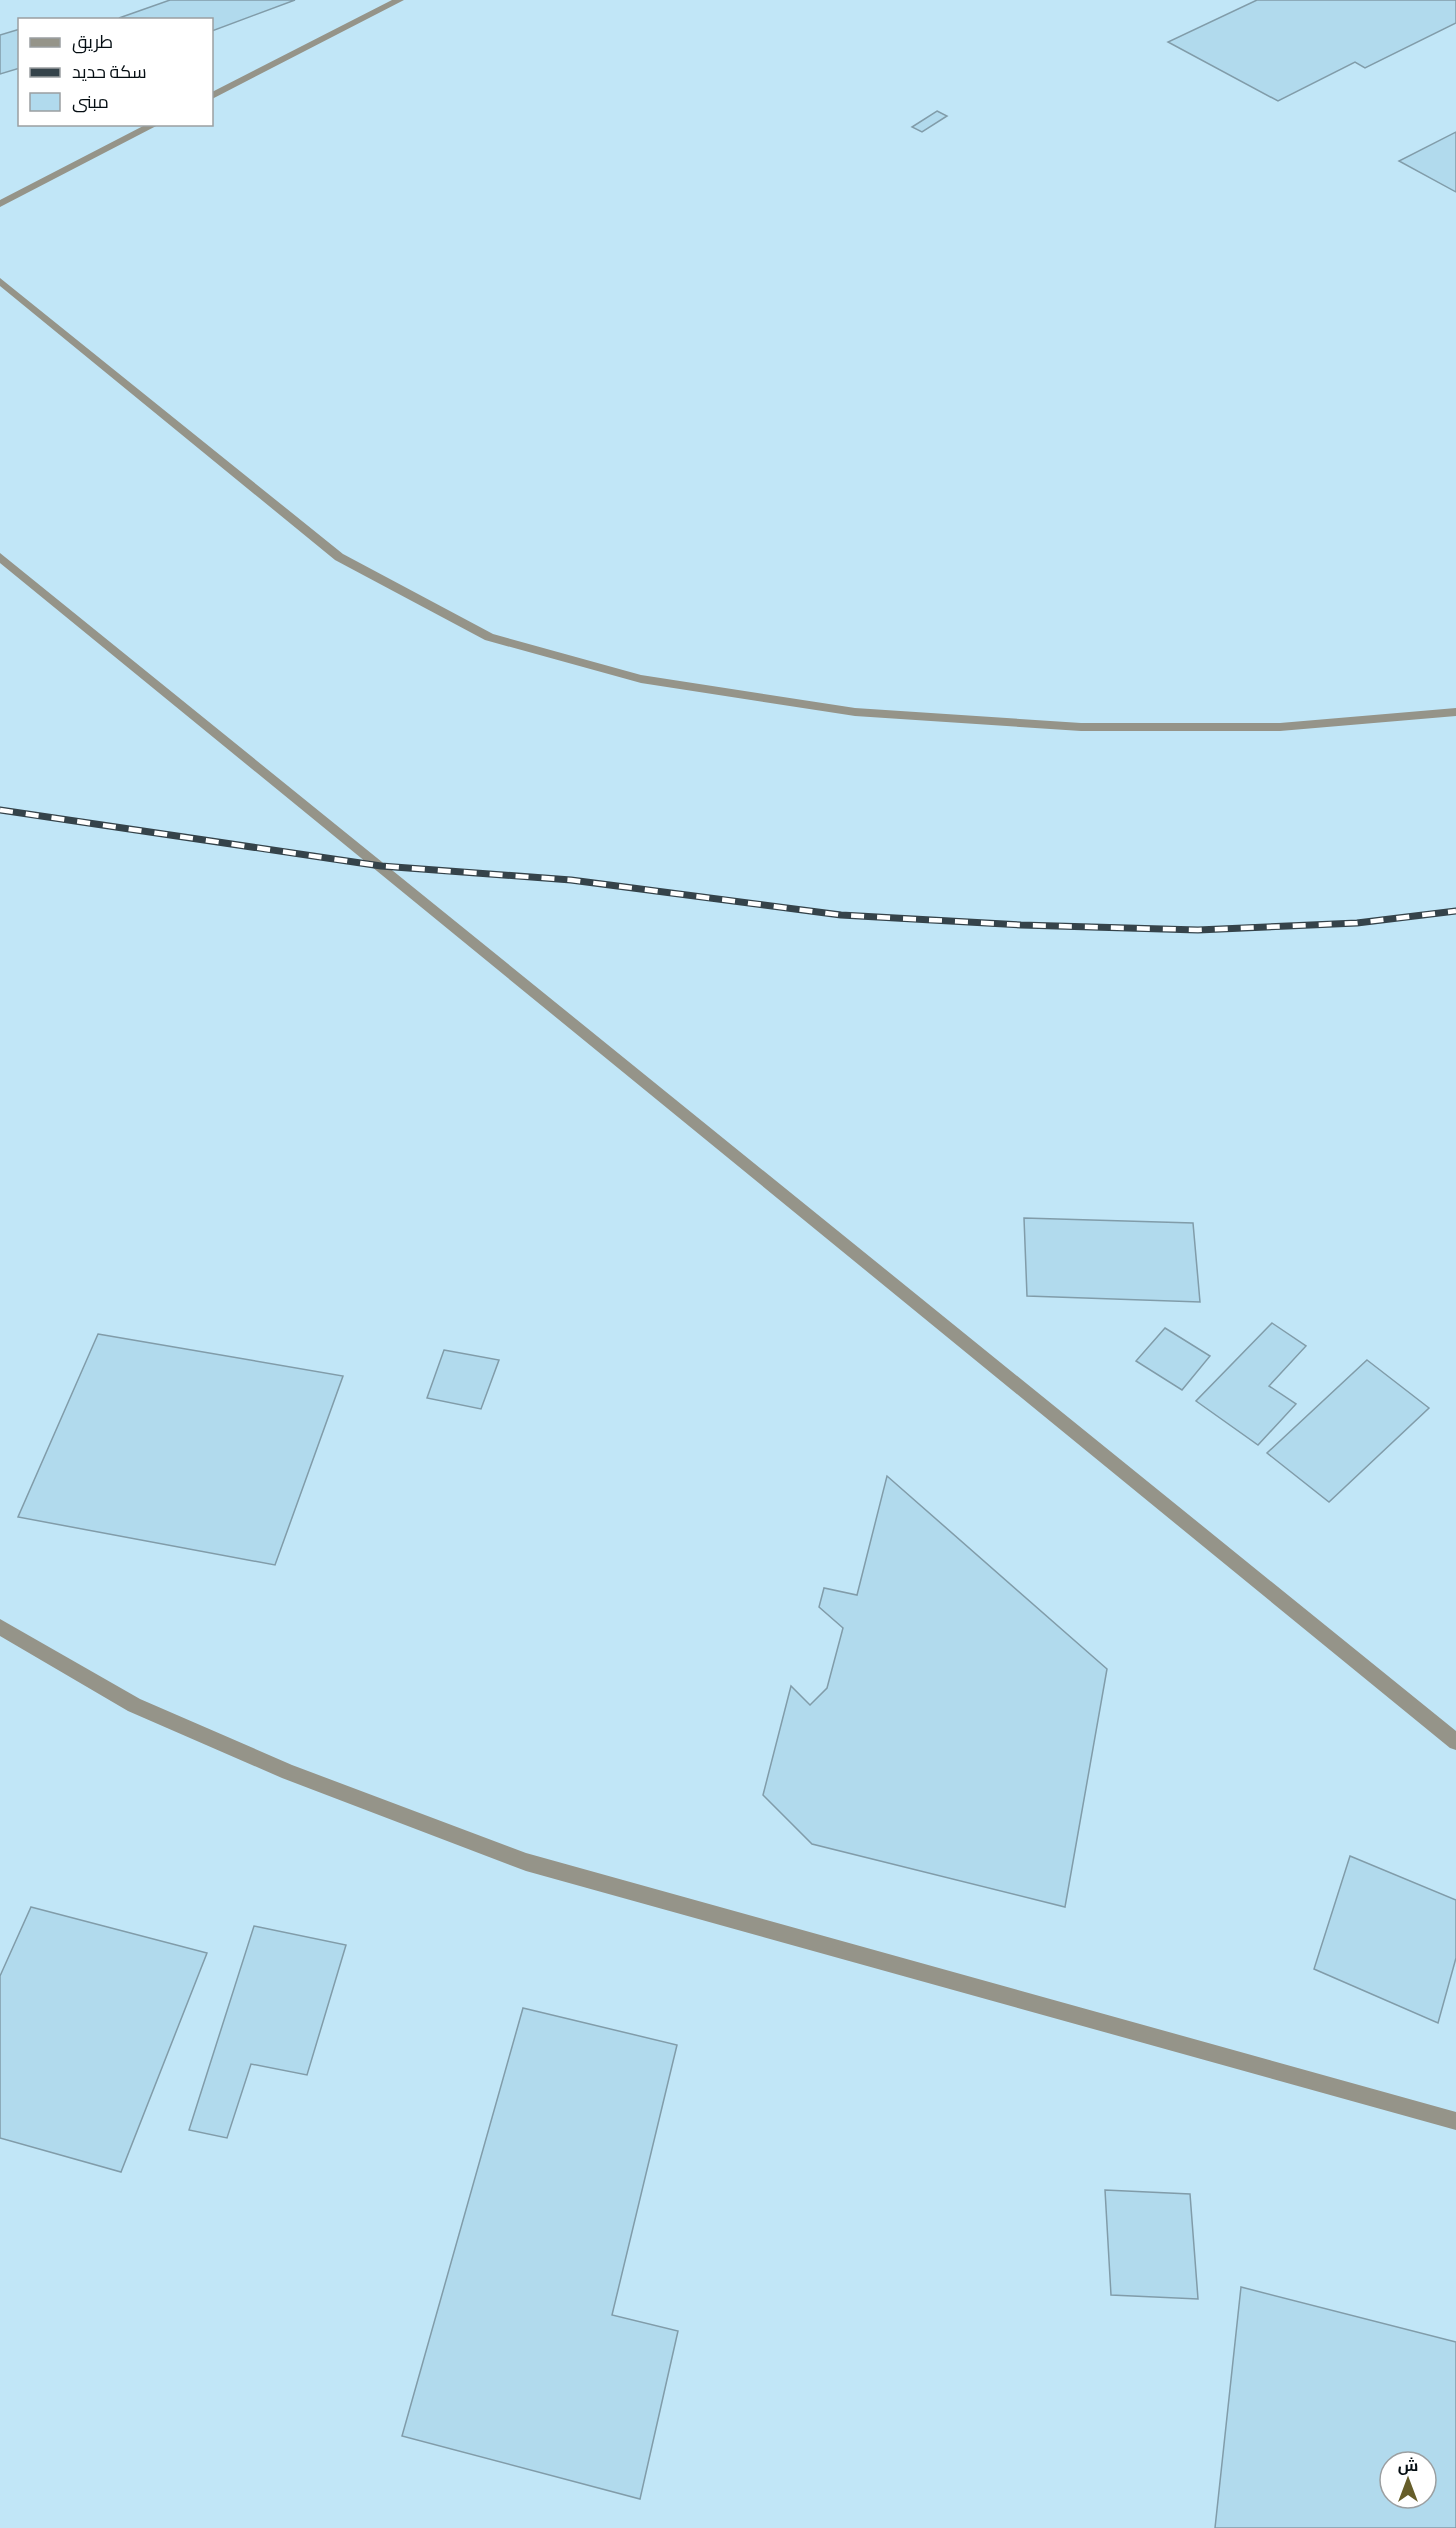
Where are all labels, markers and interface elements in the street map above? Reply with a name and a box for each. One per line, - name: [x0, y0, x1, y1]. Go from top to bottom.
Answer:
- legend: [18, 18, 213, 126]
- text: طريق: [72, 30, 113, 54]
- text: سكة حديد: [72, 60, 147, 82]
- text: مبنى: [72, 90, 109, 113]
- north arrow: [1378, 2450, 1438, 2510]
- text: ش: [1398, 2455, 1418, 2475]

